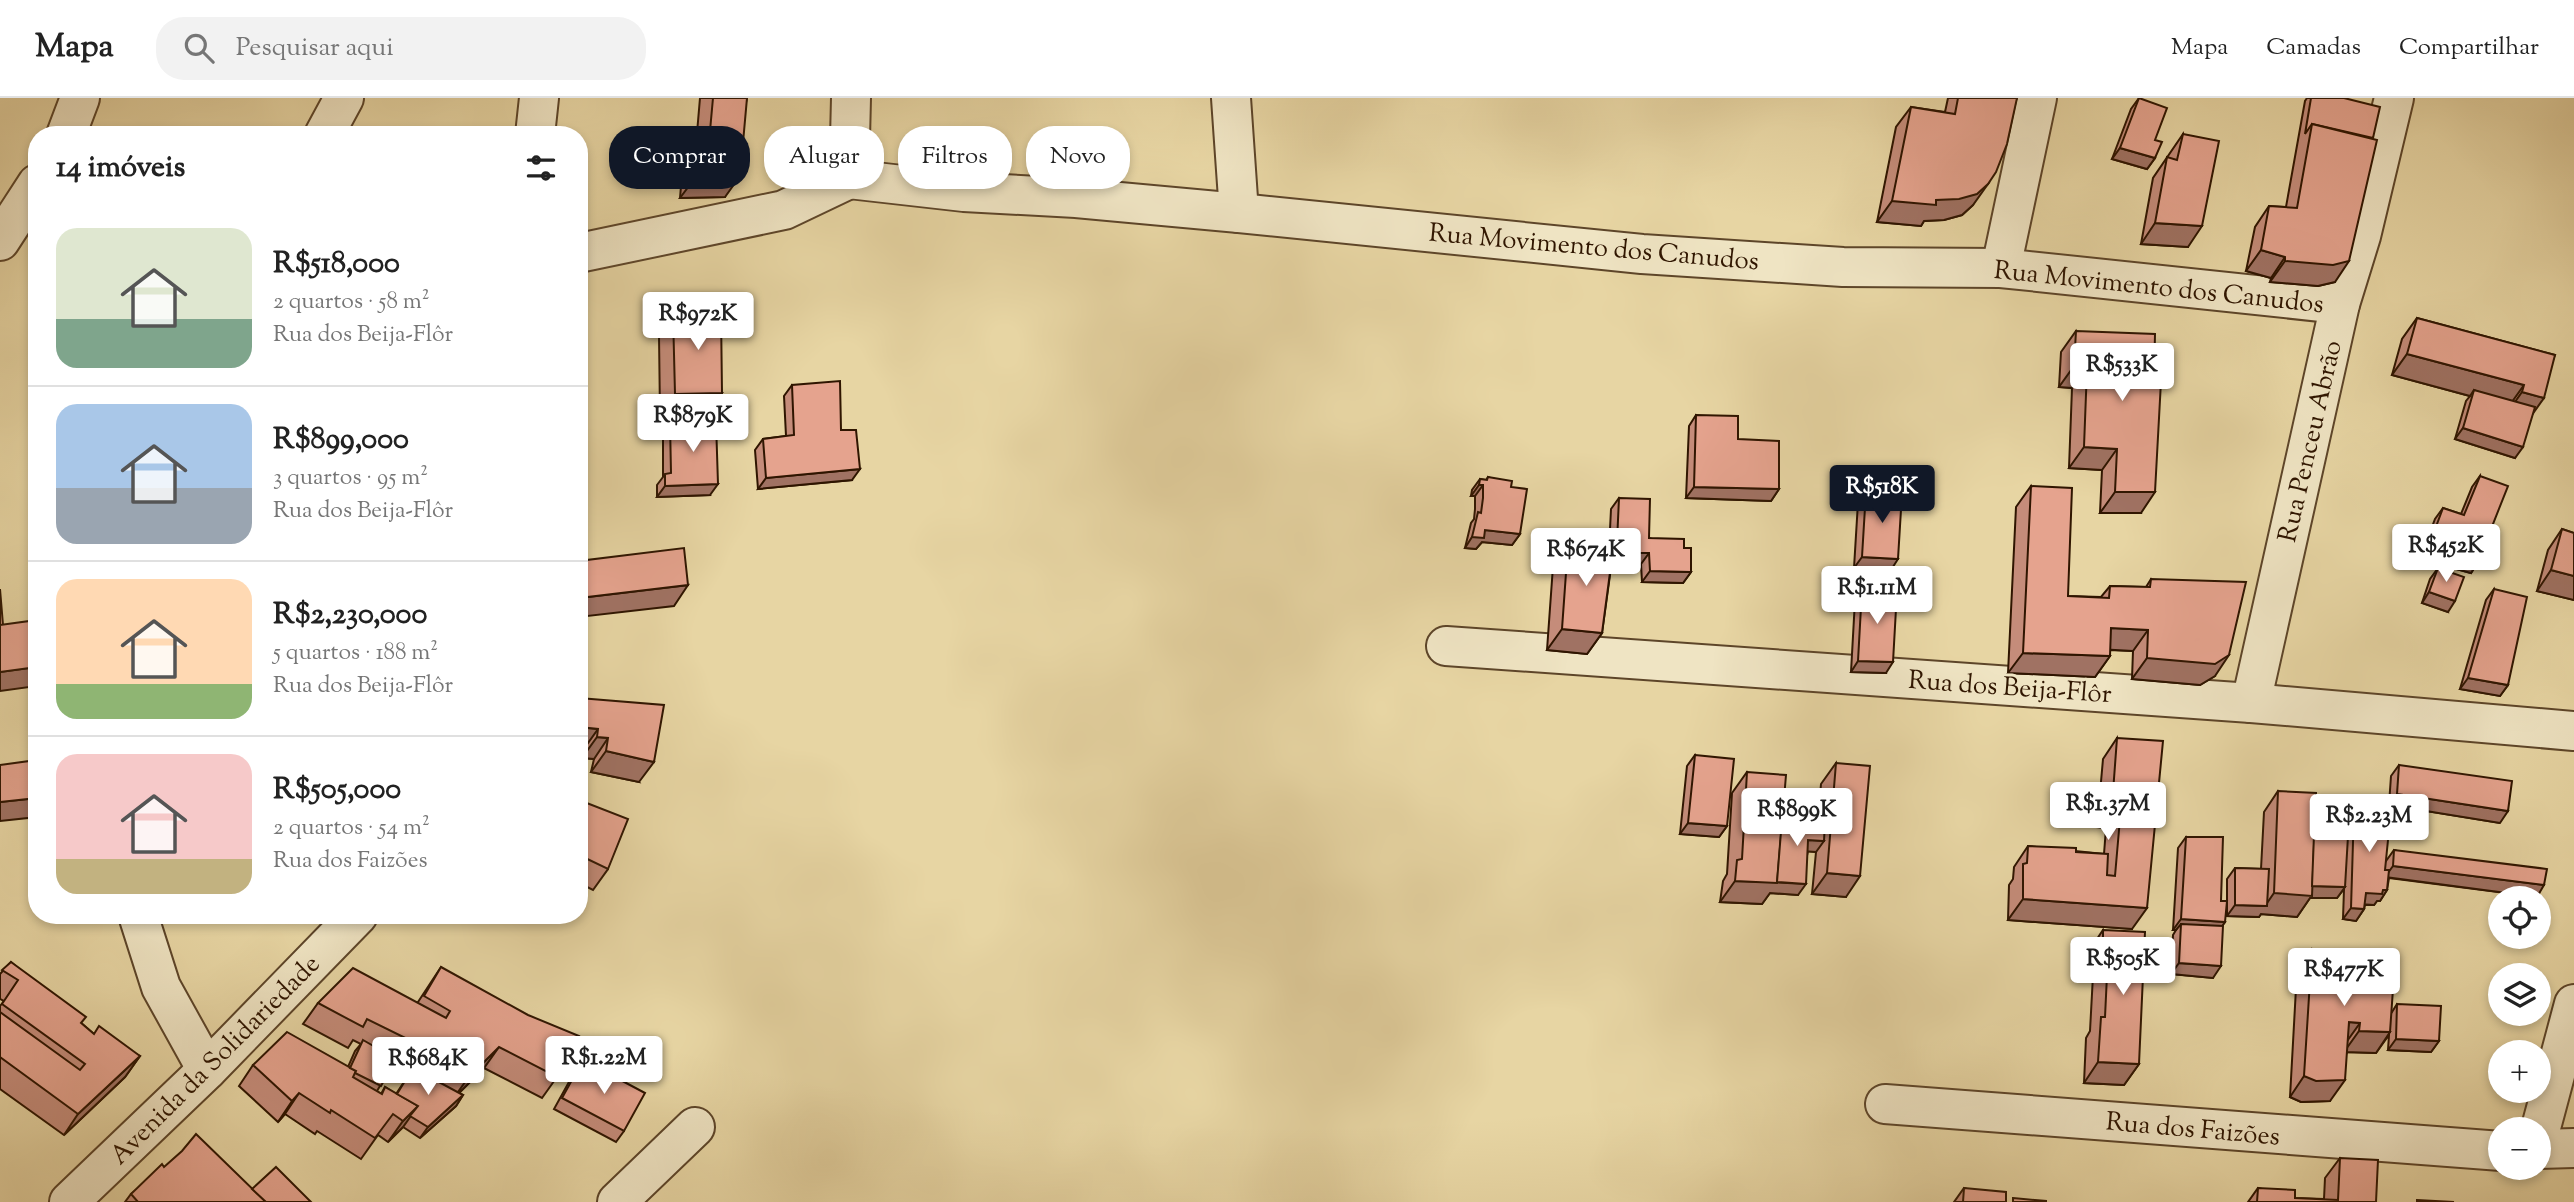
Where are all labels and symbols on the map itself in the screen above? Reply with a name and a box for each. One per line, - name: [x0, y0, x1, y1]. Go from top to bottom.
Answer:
- street label: Rua Movimento dos Canudos: [1427, 216, 1760, 281]
- street label: Rua Movimento dos Canudos: [1992, 253, 2325, 324]
- pin: R$972K: [641, 292, 755, 352]
- street label: Rua Penceu Abrão: [2270, 337, 2353, 546]
- pin: R$533K: [2065, 344, 2179, 403]
- pin: R$879K: [636, 394, 750, 454]
- pin: R$518K: [1825, 466, 1939, 525]
- pin: R$452K: [2389, 524, 2503, 584]
- pin: R$674K: [1529, 528, 1643, 588]
- pin: R$1.11M: [1812, 566, 1942, 626]
- street label: Rua dos Beija-Flôr: [1907, 663, 2113, 714]
- pin: R$1.37M: [2043, 782, 2173, 842]
- pin: R$899K: [1740, 788, 1854, 848]
- pin: R$2.23M: [2304, 794, 2434, 854]
- pin: R$505K: [2066, 937, 2180, 997]
- street label: Avenida da Solidariedade: [102, 947, 329, 1174]
- pin: R$477K: [2287, 948, 2401, 1008]
- pin: R$1.22M: [539, 1037, 669, 1096]
- pin: R$684K: [371, 1038, 485, 1097]
- street label: Rua dos Faizões: [2104, 1104, 2281, 1157]

